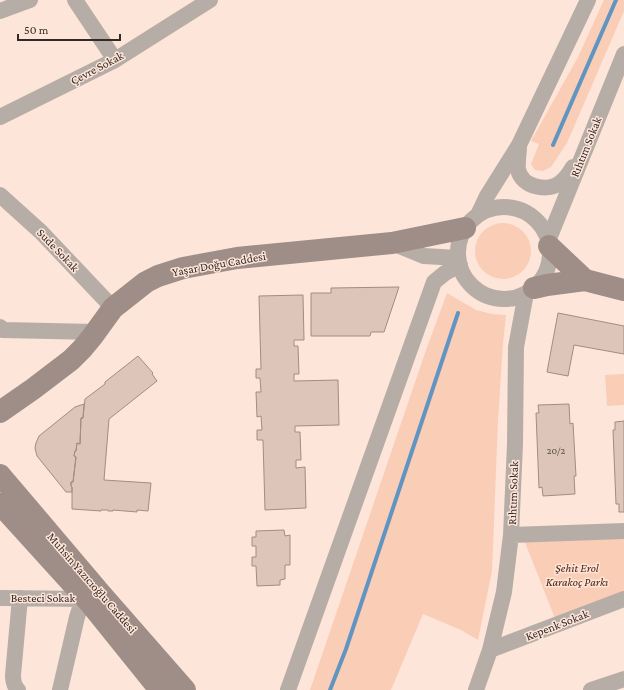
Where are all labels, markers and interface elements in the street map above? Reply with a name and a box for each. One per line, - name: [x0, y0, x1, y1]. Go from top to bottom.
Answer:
- scale bar: [18, 16, 120, 42]
- text: 50 m: [24, 23, 49, 37]
- street label: Çevre Sokak: [68, 48, 126, 88]
- street label: Rıhtım Sokak: [568, 115, 605, 179]
- street label: Sude Sokak: [34, 226, 82, 275]
- street label: Yaşar Doğu Caddesi: [171, 249, 267, 279]
- house number: 20/2: [547, 445, 565, 456]
- street label: Rıhtım Sokak: [505, 461, 521, 525]
- street label: Muhsin Yazıcıoğlu Caddesi: [45, 530, 139, 636]
- park label: Şehit Erol Karakoç Parkı: [546, 561, 608, 589]
- street label: Besteci Sokak: [11, 591, 76, 605]
- street label: Kepenk Sokak: [523, 606, 591, 643]

